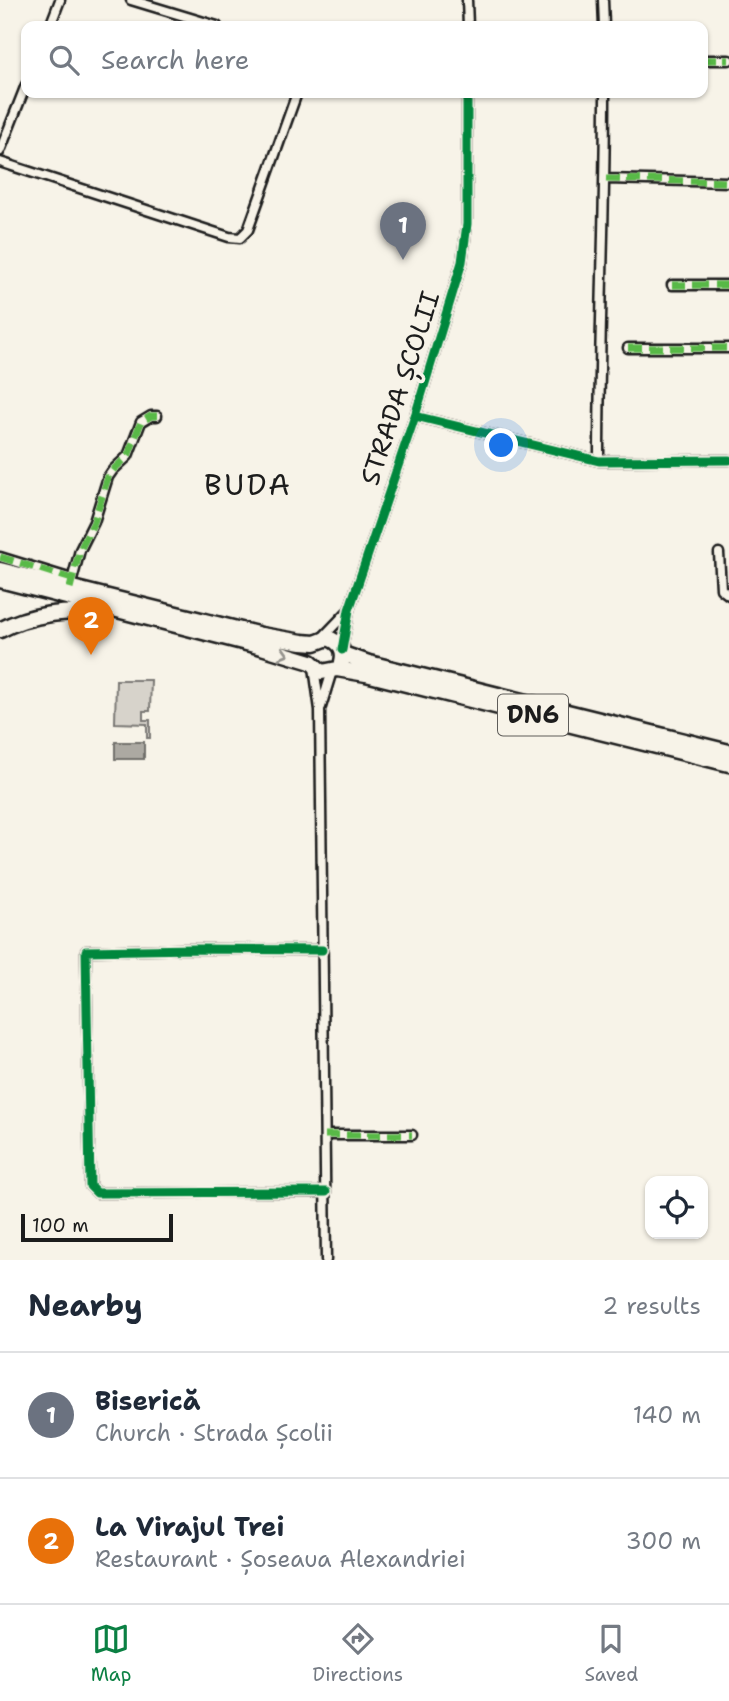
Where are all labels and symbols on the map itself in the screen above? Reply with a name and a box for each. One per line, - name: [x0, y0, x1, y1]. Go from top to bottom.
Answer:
- pin: 1: [380, 202, 426, 260]
- street label: STRADA ȘCOLII: [352, 286, 448, 490]
- your location: [484, 428, 518, 462]
- district label: BUDA: [204, 464, 292, 505]
- pin: 2: [68, 597, 114, 655]
- one-way arrow: [278, 645, 290, 660]
- road number: DN6: [498, 694, 568, 736]
- scale bar: [21, 1211, 173, 1243]

